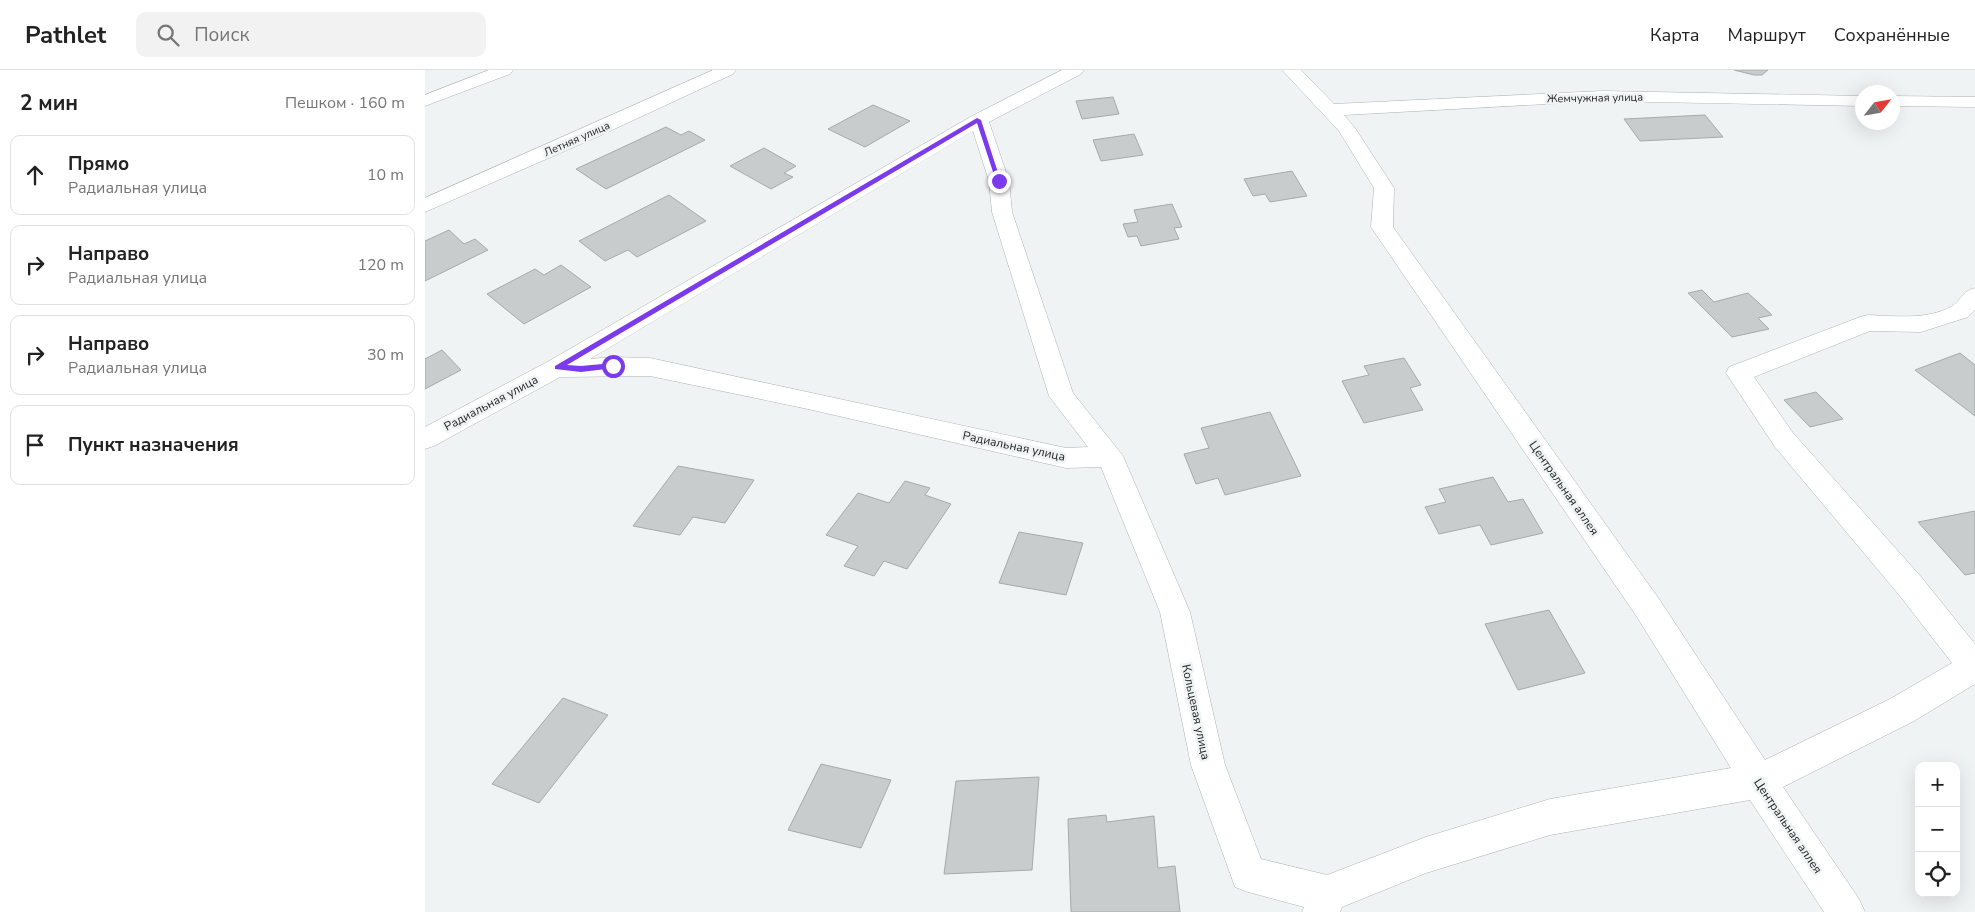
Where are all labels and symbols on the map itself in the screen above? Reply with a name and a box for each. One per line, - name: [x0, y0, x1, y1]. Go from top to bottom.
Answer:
- north arrow: [1855, 85, 1900, 130]
- street label: Жемчужная улица: [1547, 90, 1643, 106]
- street label: Летняя улица: [542, 118, 612, 160]
- route end: [988, 170, 1011, 193]
- route start: [602, 355, 625, 378]
- street label: Радиальная улица: [441, 371, 541, 435]
- street label: Радиальная улица: [961, 427, 1067, 465]
- street label: Центральная аллея: [1525, 438, 1603, 538]
- street label: Кольцевая улица: [1178, 663, 1214, 761]
- street label: Центральная аллея: [1750, 775, 1826, 877]

